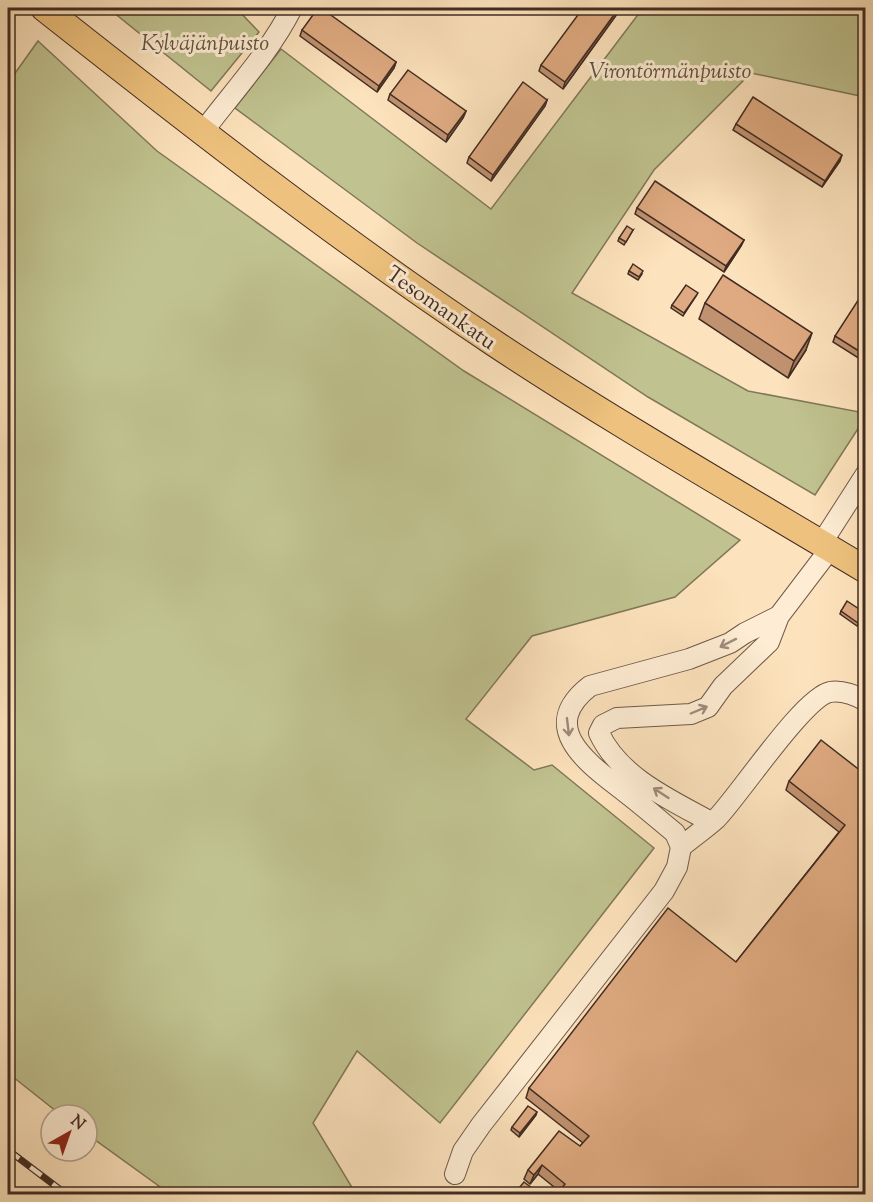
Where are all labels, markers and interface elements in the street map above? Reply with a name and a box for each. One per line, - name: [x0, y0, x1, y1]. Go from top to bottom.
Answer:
- park label: Kylväjänpuisto: [141, 29, 269, 61]
- park label: Virontörmänpuisto: [589, 57, 751, 89]
- street label: Tesomankatu: [379, 260, 502, 359]
- one-way arrow: [720, 637, 737, 649]
- one-way arrow: [689, 704, 708, 715]
- one-way arrow: [563, 717, 574, 736]
- one-way arrow: [653, 787, 669, 799]
- north arrow: [39, 1103, 99, 1163]
- text: N: [65, 1111, 89, 1136]

